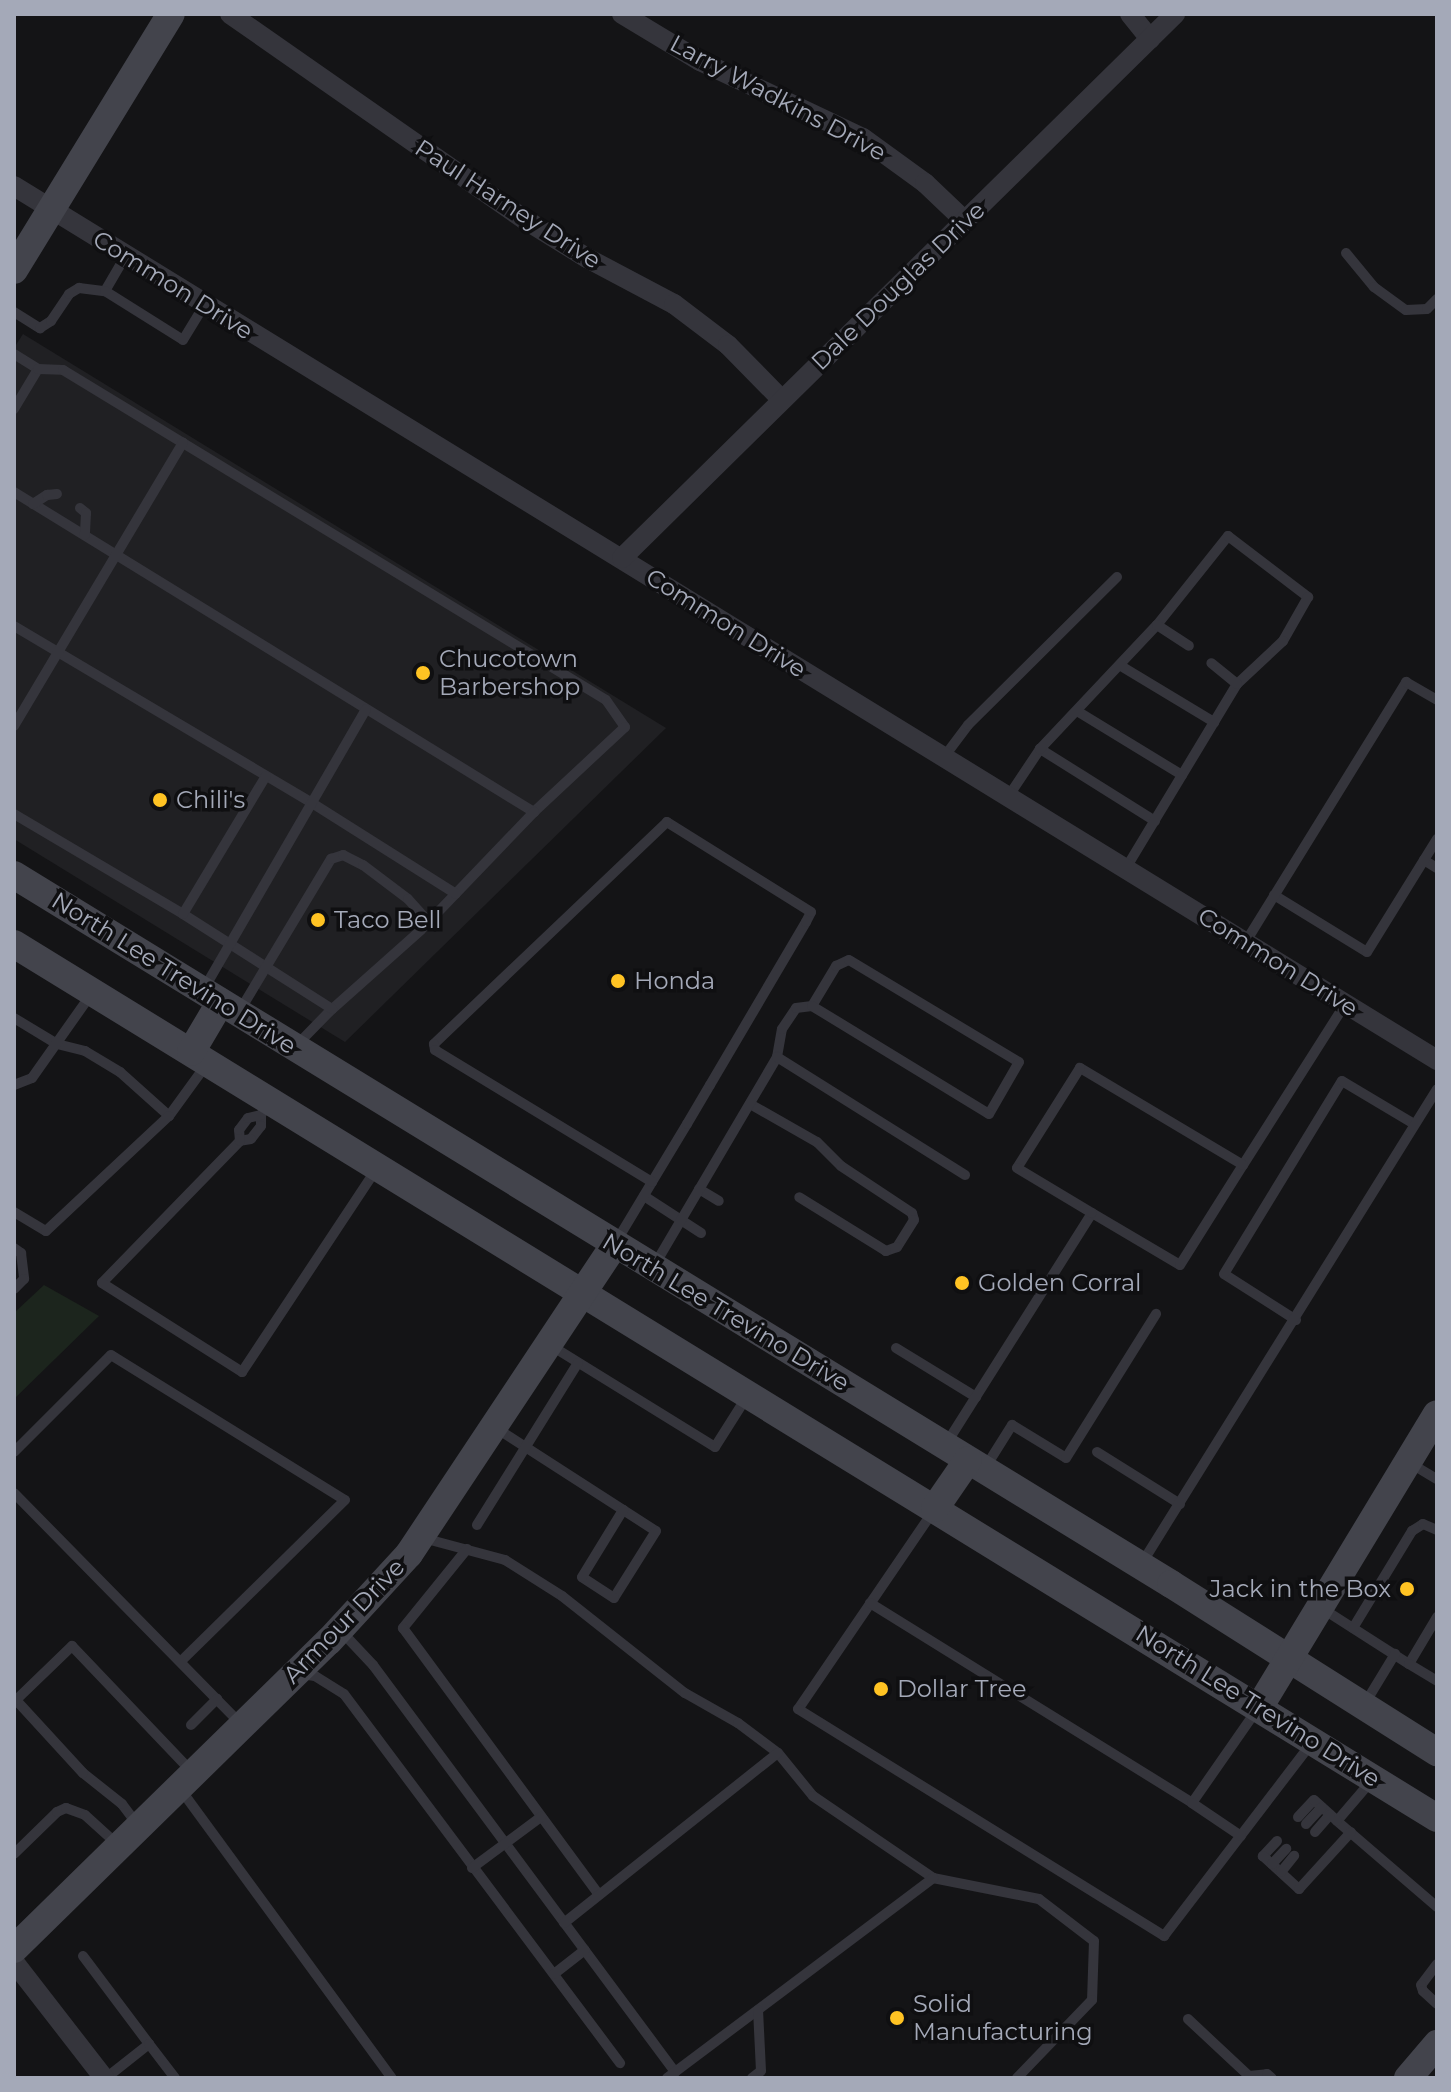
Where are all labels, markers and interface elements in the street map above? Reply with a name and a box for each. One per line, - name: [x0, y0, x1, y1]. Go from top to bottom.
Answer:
- street label: Larry Wadkins Drive: [665, 29, 891, 167]
- street label: Paul Harney Drive: [410, 133, 606, 275]
- street label: Dale Douglas Drive: [805, 196, 991, 376]
- street label: Common Drive: [88, 224, 258, 346]
- street label: Common Drive: [641, 562, 811, 684]
- place label: Chucotown Barbershop: [439, 645, 580, 701]
- marker: Chucotown Barbershop: [414, 664, 432, 682]
- place label: Chili's: [176, 786, 245, 814]
- marker: Chili's: [151, 791, 169, 809]
- street label: North Lee Trevino Drive: [46, 886, 302, 1060]
- street label: Common Drive: [1193, 901, 1363, 1023]
- place label: Taco Bell: [334, 906, 441, 934]
- marker: Taco Bell: [309, 911, 327, 929]
- place label: Honda: [634, 967, 715, 995]
- marker: Honda: [609, 972, 627, 990]
- street label: North Lee Trevino Drive: [597, 1227, 855, 1397]
- place label: Golden Corral: [978, 1269, 1142, 1297]
- marker: Golden Corral: [953, 1274, 971, 1292]
- street label: Armour Drive: [277, 1553, 411, 1689]
- place label: Jack in the Box: [1210, 1575, 1391, 1603]
- marker: Jack in the Box: [1398, 1580, 1416, 1598]
- street label: North Lee Trevino Drive: [1130, 1619, 1386, 1793]
- place label: Dollar Tree: [897, 1675, 1027, 1703]
- marker: Dollar Tree: [872, 1680, 890, 1698]
- place label: Solid Manufacturing: [913, 1990, 1093, 2046]
- marker: Solid Manufacturing: [888, 2009, 906, 2027]

